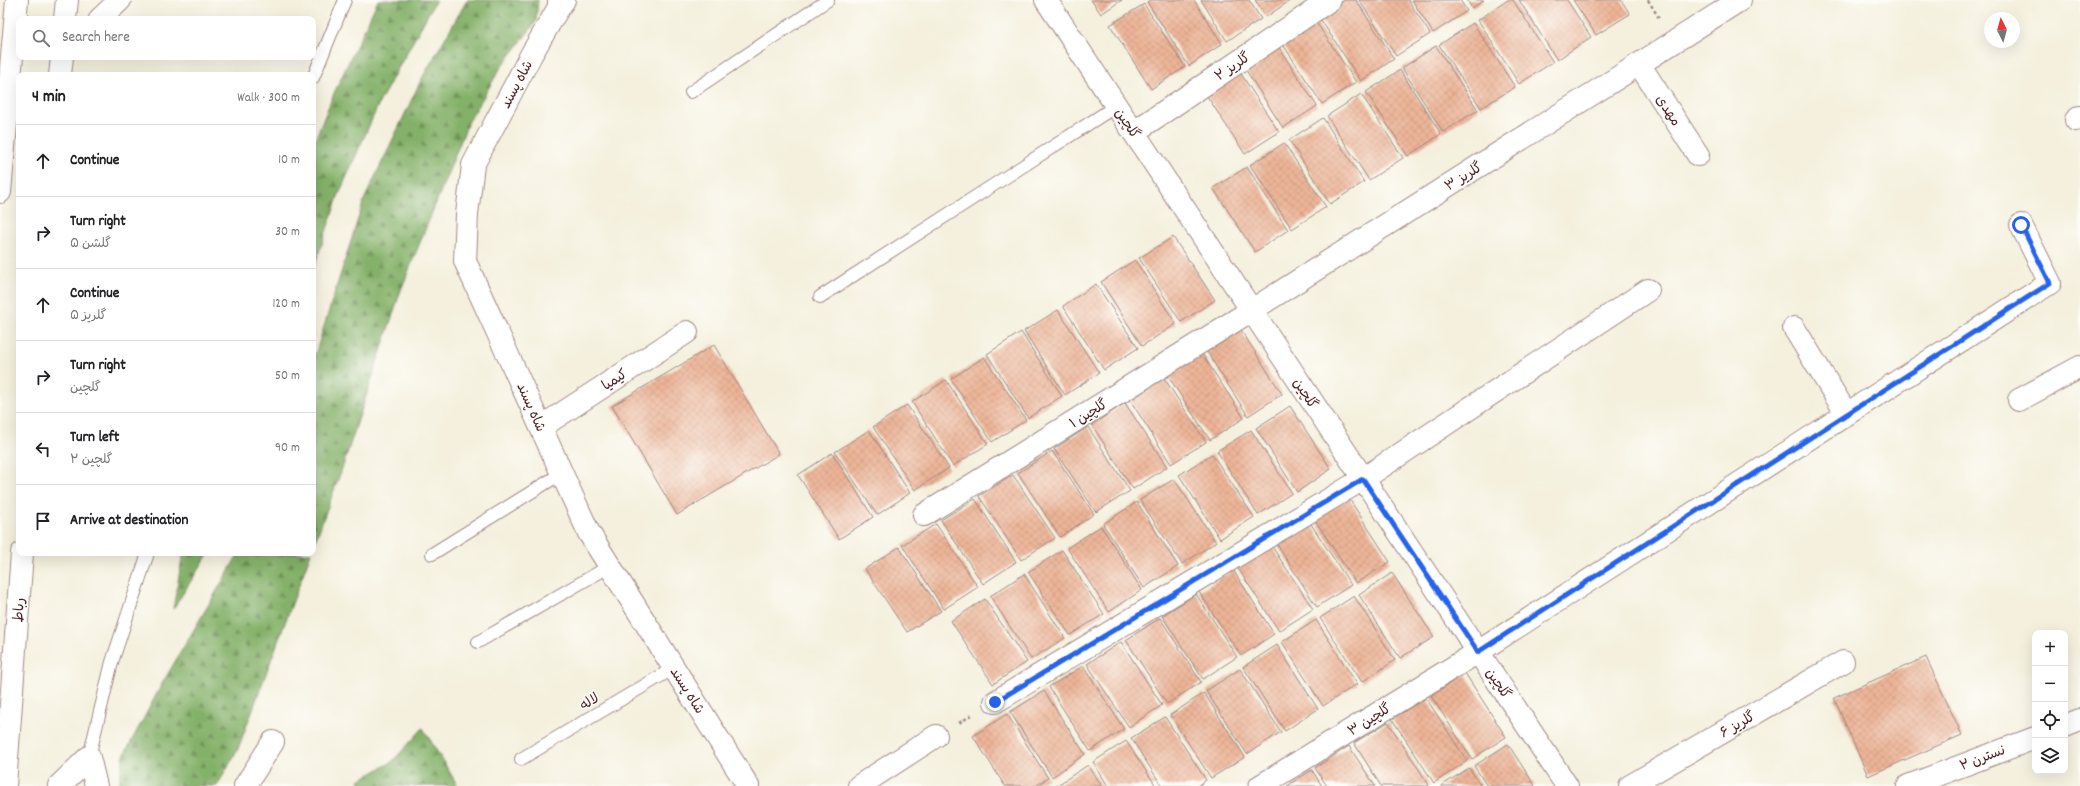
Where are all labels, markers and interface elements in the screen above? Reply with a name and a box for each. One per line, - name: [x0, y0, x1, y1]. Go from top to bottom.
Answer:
- north arrow: [1984, 12, 2020, 48]
- search box: [16, 16, 316, 60]
- icon: search: [30, 27, 52, 49]
- text: Search here: [62, 27, 130, 49]
- street label: گلریز ۲: [1211, 48, 1255, 87]
- street label: شاه پسند: [497, 57, 539, 113]
- text: 4 min: [32, 86, 66, 110]
- text: Walk · 300 m: [237, 89, 300, 108]
- street label: مهدی: [1650, 91, 1685, 131]
- street label: گلچین: [1109, 105, 1144, 143]
- icon: ahead: [32, 150, 54, 172]
- text: Continue: [70, 150, 119, 172]
- text: 10 m: [278, 151, 300, 170]
- street label: گلریز ۳: [1441, 158, 1487, 197]
- text: Turn right: [70, 211, 126, 233]
- route start: [2012, 216, 2030, 234]
- icon: right: [32, 222, 54, 244]
- text: 30 m: [275, 223, 300, 242]
- text: گلشن ۵: [70, 235, 111, 254]
- text: Continue: [70, 283, 119, 305]
- icon: ahead: [32, 294, 54, 316]
- text: 120 m: [272, 295, 300, 314]
- text: گلریز ۵: [70, 307, 106, 326]
- text: Turn right: [70, 355, 126, 377]
- street label: کیمیا: [598, 365, 632, 396]
- icon: right: [32, 366, 54, 388]
- text: 50 m: [275, 367, 300, 386]
- street label: گلچین: [1287, 375, 1322, 413]
- text: گلچین: [70, 379, 101, 398]
- street label: شاه پسند: [510, 380, 550, 436]
- street label: گلچین ۱: [1066, 395, 1112, 434]
- text: Turn left: [70, 427, 119, 449]
- icon: left: [32, 438, 54, 460]
- text: 90 m: [275, 439, 300, 458]
- text: گلچین ۲: [70, 451, 113, 470]
- icon: arrive: [32, 510, 54, 532]
- text: Arrive at destination: [70, 510, 188, 532]
- street label: رباط: [9, 597, 31, 623]
- map controls: [2032, 630, 2068, 774]
- button: +: [2032, 630, 2068, 666]
- street label: شاه پسند: [664, 664, 709, 718]
- street label: گلچین: [1480, 665, 1515, 703]
- button: −: [2032, 666, 2068, 702]
- street label: لاله: [576, 689, 604, 716]
- route end: [986, 693, 1004, 711]
- street label: گلچین ۳: [1344, 700, 1396, 742]
- button: locate: [2032, 702, 2068, 738]
- street label: گلریز ۶: [1717, 708, 1759, 744]
- button: layers: [2032, 738, 2068, 774]
- street label: نسترن ۲: [1957, 741, 2008, 777]

